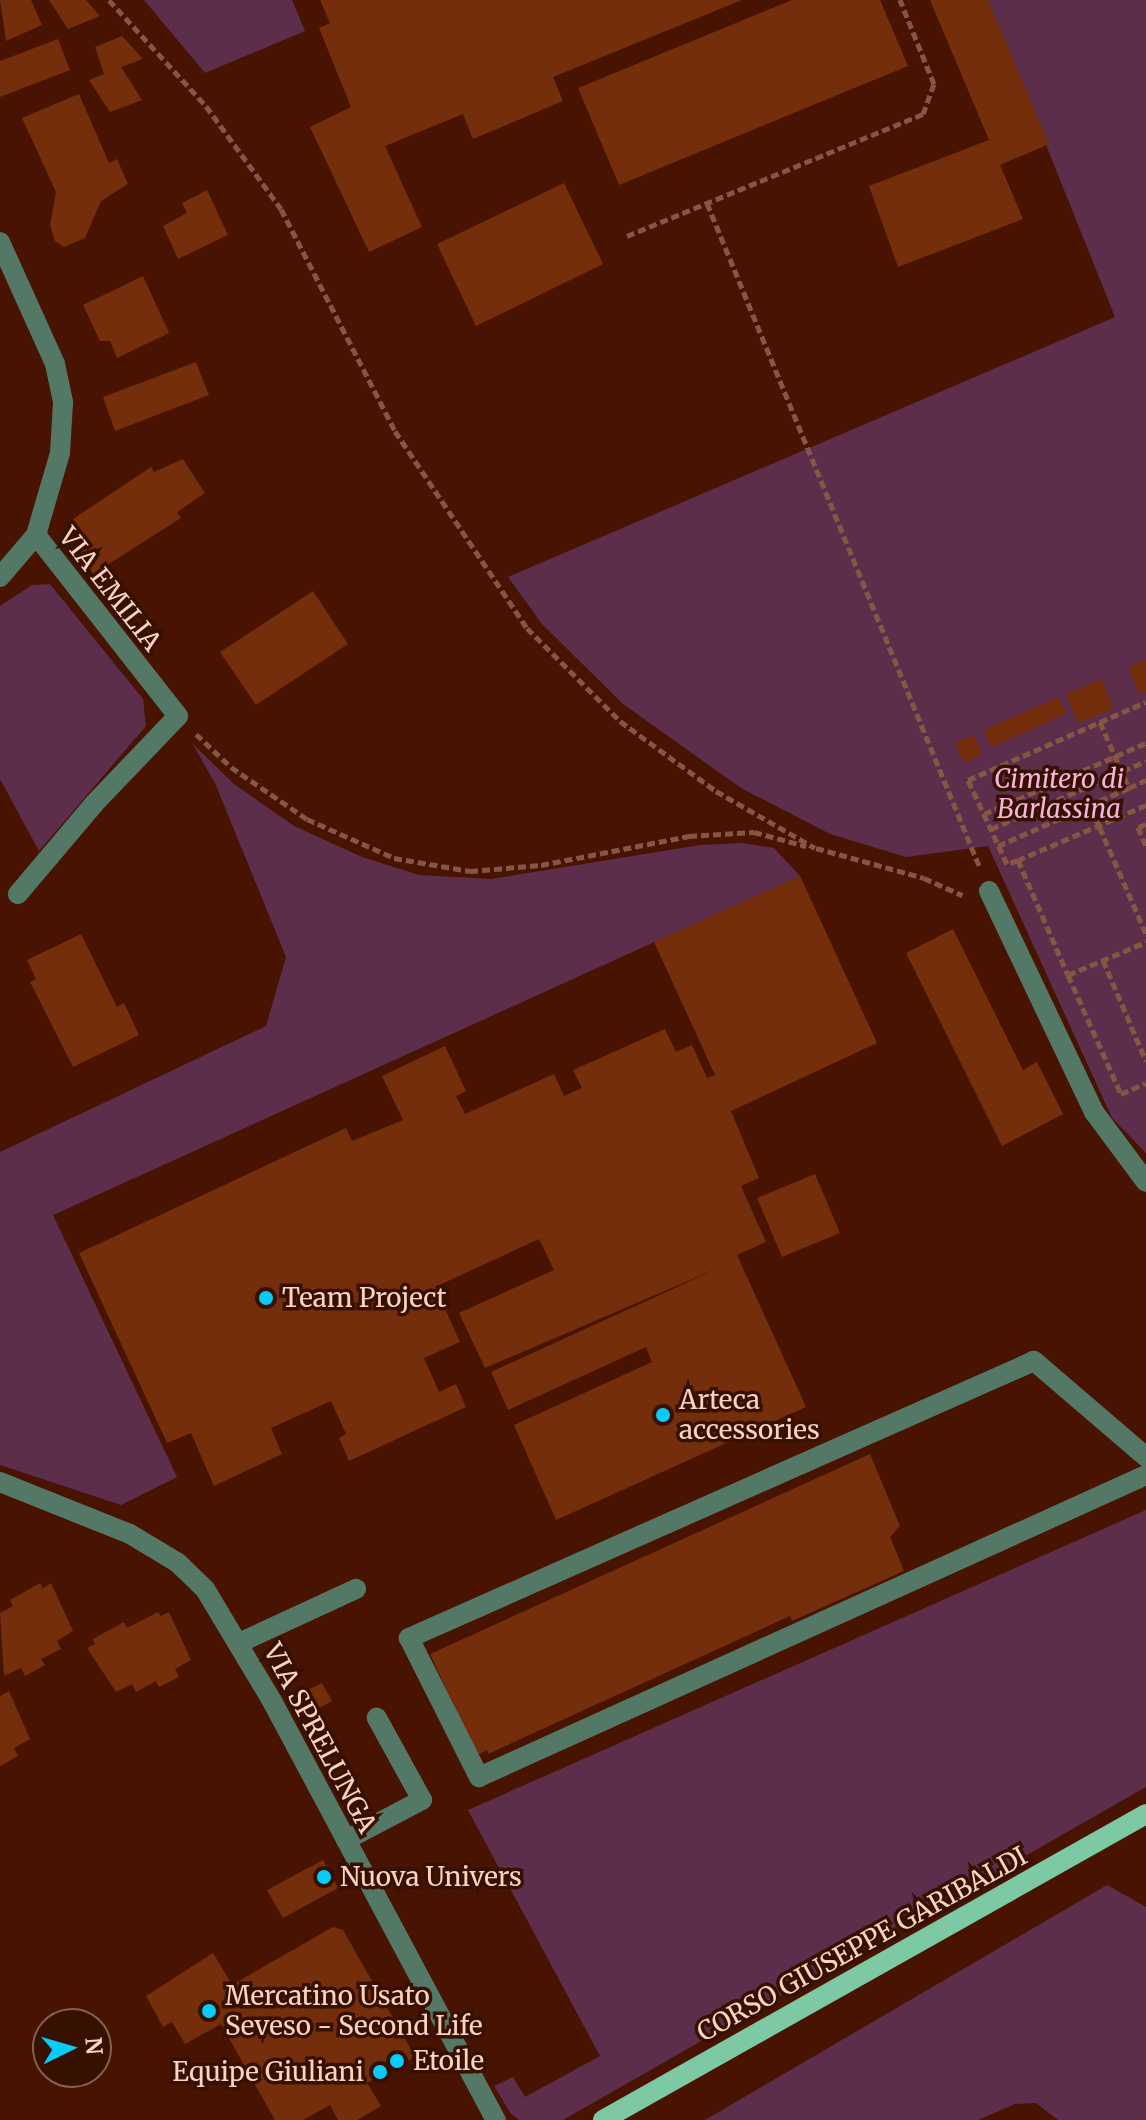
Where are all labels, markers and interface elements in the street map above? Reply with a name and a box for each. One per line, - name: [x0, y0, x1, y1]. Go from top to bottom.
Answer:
- street label: VIA EMILIA: [52, 521, 168, 657]
- park label: Cimitero di Barlassina: [994, 763, 1124, 824]
- place label: Team Project: [282, 1282, 447, 1314]
- marker: Team Project: [257, 1289, 275, 1307]
- place label: Arteca accessories: [679, 1384, 820, 1446]
- marker: Arteca accessories: [654, 1406, 672, 1424]
- street label: VIA SPRELUNGA: [257, 1638, 383, 1838]
- street label: CORSO GIUSEPPE GARIBALDI: [692, 1840, 1032, 2048]
- place label: Nuova Univers: [340, 1861, 522, 1893]
- marker: Nuova Univers: [315, 1868, 333, 1886]
- place label: Mercatino Usato Seveso - Second Life: [225, 1980, 483, 2042]
- marker: Mercatino Usato Seveso - Second Life: [200, 2002, 218, 2020]
- north arrow: [32, 2008, 112, 2088]
- text: N: [79, 2036, 109, 2056]
- place label: Etoile: [413, 2045, 484, 2077]
- marker: Etoile: [388, 2052, 406, 2070]
- place label: Equipe Giuliani: [172, 2056, 364, 2088]
- marker: Equipe Giuliani: [371, 2063, 389, 2081]

